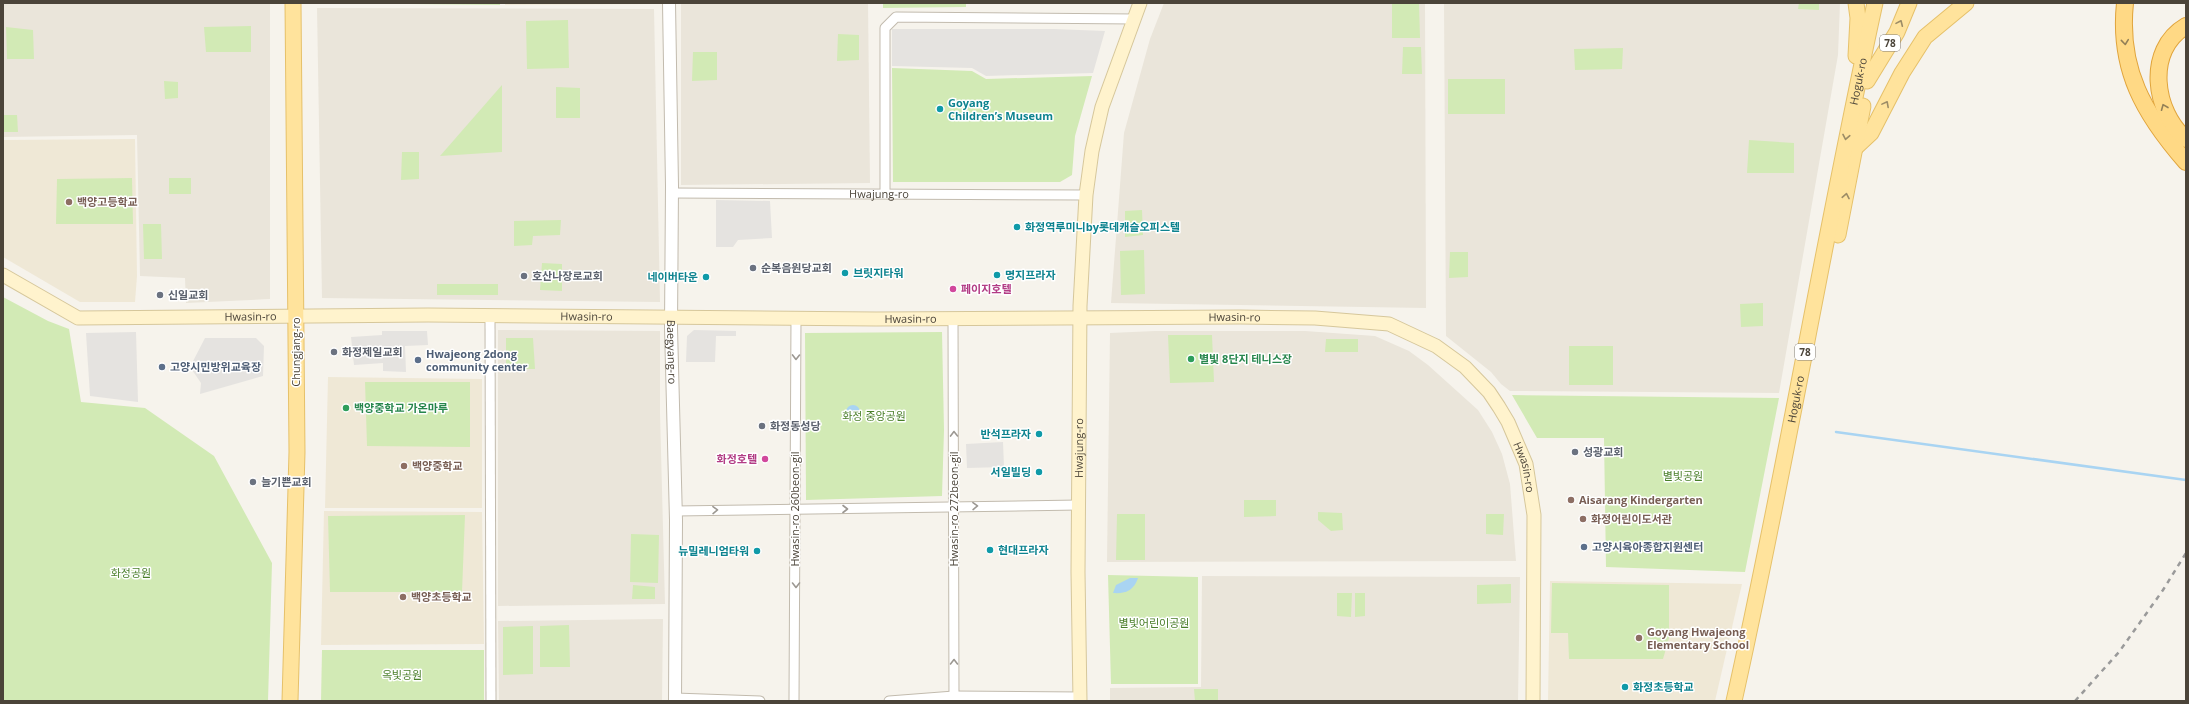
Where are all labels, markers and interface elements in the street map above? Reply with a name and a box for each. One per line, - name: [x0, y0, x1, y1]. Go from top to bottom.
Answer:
- one-way arrow: [1896, 20, 1904, 27]
- road number: 78: [1880, 35, 1900, 51]
- one-way arrow: [2121, 39, 2130, 45]
- street label: Hoguk-ro: [1846, 56, 1870, 106]
- place label: Goyang Children’s Museum: [948, 95, 1053, 123]
- one-way arrow: [1881, 101, 1888, 108]
- marker: Goyang Children’s Museum: [935, 104, 945, 114]
- one-way arrow: [2161, 104, 2169, 112]
- one-way arrow: [1843, 134, 1851, 140]
- street label: Hwajung-ro: [849, 186, 909, 201]
- one-way arrow: [1841, 193, 1850, 199]
- place label: 백양고등학교: [77, 194, 138, 209]
- marker: 백양고등학교: [64, 197, 74, 207]
- place label: 화정역루미니by롯데캐슬오피스텔: [1025, 219, 1180, 234]
- marker: 화정역루미니by롯데캐슬오피스텔: [1012, 222, 1022, 232]
- place label: 순복음원당교회: [761, 260, 832, 275]
- marker: 순복음원당교회: [748, 263, 758, 273]
- place label: 브릿지타워: [853, 265, 904, 280]
- place label: 명지프라자: [1005, 267, 1056, 282]
- place label: 호산나장로교회: [532, 268, 603, 283]
- marker: 브릿지타워: [840, 268, 850, 278]
- place label: 네이버타운: [647, 269, 698, 284]
- marker: 명지프라자: [992, 270, 1002, 280]
- marker: 호산나장로교회: [519, 271, 529, 281]
- marker: 네이버타운: [701, 272, 711, 282]
- place label: 페이지호텔: [961, 281, 1012, 296]
- marker: 페이지호텔: [948, 284, 958, 294]
- place label: 신일교회: [168, 287, 208, 302]
- marker: 신일교회: [155, 290, 165, 300]
- street label: Hwasin-ro: [224, 308, 277, 324]
- street label: Hwasin-ro: [560, 308, 613, 324]
- street label: Hwasin-ro: [1208, 309, 1261, 324]
- street label: Hwasin-ro: [884, 311, 937, 326]
- street label: Chungjang-ro: [288, 317, 303, 387]
- street label: Baegyang-ro: [664, 320, 680, 385]
- place label: 화정제일교회: [342, 344, 403, 359]
- road number: 78: [1795, 344, 1815, 360]
- place label: Hwajeong 2dong community center: [426, 346, 527, 374]
- marker: 화정제일교회: [329, 347, 339, 357]
- place label: 별빛 8단지 테니스장: [1199, 351, 1292, 366]
- one-way arrow: [792, 354, 800, 360]
- marker: 별빛 8단지 테니스장: [1186, 354, 1196, 364]
- marker: Hwajeong 2dong community center: [413, 355, 423, 365]
- place label: 고양시민방위교육장: [170, 359, 261, 374]
- marker: 고양시민방위교육장: [157, 362, 167, 372]
- street label: Hoguk-ro: [1783, 374, 1807, 424]
- place label: 백양중학교 가온마루: [354, 400, 448, 415]
- marker: 백양중학교 가온마루: [341, 403, 351, 413]
- park label: 화정 중앙공원: [842, 408, 906, 423]
- place label: 화정동성당: [770, 418, 821, 433]
- street label: Hwajung-ro: [1071, 418, 1086, 478]
- marker: 화정동성당: [757, 421, 767, 431]
- place label: 반석프라자: [980, 426, 1031, 441]
- marker: 반석프라자: [1034, 429, 1044, 439]
- one-way arrow: [950, 431, 958, 437]
- street label: Hwasin-ro: [1510, 439, 1538, 494]
- place label: 성광교회: [1583, 444, 1623, 459]
- marker: 성광교회: [1570, 447, 1580, 457]
- place label: 화정호텔: [717, 451, 757, 466]
- street label: Hwasin-ro 260beon-gil: [787, 451, 802, 567]
- street label: Hwasin-ro 272beon-gil: [946, 451, 961, 567]
- marker: 화정호텔: [760, 454, 770, 464]
- place label: 백양중학교: [412, 458, 463, 473]
- marker: 백양중학교: [399, 461, 409, 471]
- place label: 서일빌딩: [991, 464, 1031, 479]
- marker: 서일빌딩: [1034, 467, 1044, 477]
- park label: 별빛공원: [1663, 468, 1703, 483]
- place label: 늘기쁜교회: [261, 474, 312, 489]
- marker: 늘기쁜교회: [248, 477, 258, 487]
- place label: Aisarang Kindergarten: [1579, 492, 1703, 507]
- marker: Aisarang Kindergarten: [1566, 495, 1576, 505]
- one-way arrow: [972, 502, 978, 510]
- one-way arrow: [842, 505, 848, 513]
- one-way arrow: [712, 506, 718, 514]
- place label: 화정어린이도서관: [1591, 511, 1672, 526]
- marker: 화정어린이도서관: [1578, 514, 1588, 524]
- place label: 고양시육아종합지원센터: [1592, 539, 1703, 554]
- place label: 현대프라자: [998, 542, 1049, 557]
- marker: 고양시육아종합지원센터: [1579, 542, 1589, 552]
- place label: 뉴밀레니엄타워: [678, 543, 749, 558]
- marker: 현대프라자: [985, 545, 995, 555]
- marker: 뉴밀레니엄타워: [752, 546, 762, 556]
- park label: 화정공원: [111, 565, 151, 580]
- one-way arrow: [792, 582, 800, 588]
- place label: 백양초등학교: [411, 589, 472, 604]
- marker: 백양초등학교: [398, 592, 408, 602]
- park label: 별빛어린이공원: [1119, 615, 1189, 630]
- place label: Goyang Hwajeong Elementary School: [1647, 624, 1749, 652]
- marker: Goyang Hwajeong Elementary School: [1634, 633, 1644, 643]
- one-way arrow: [950, 659, 958, 665]
- park label: 옥빛공원: [382, 667, 422, 682]
- place label: 화정초등학교: [1633, 679, 1694, 694]
- marker: 화정초등학교: [1620, 682, 1630, 692]

